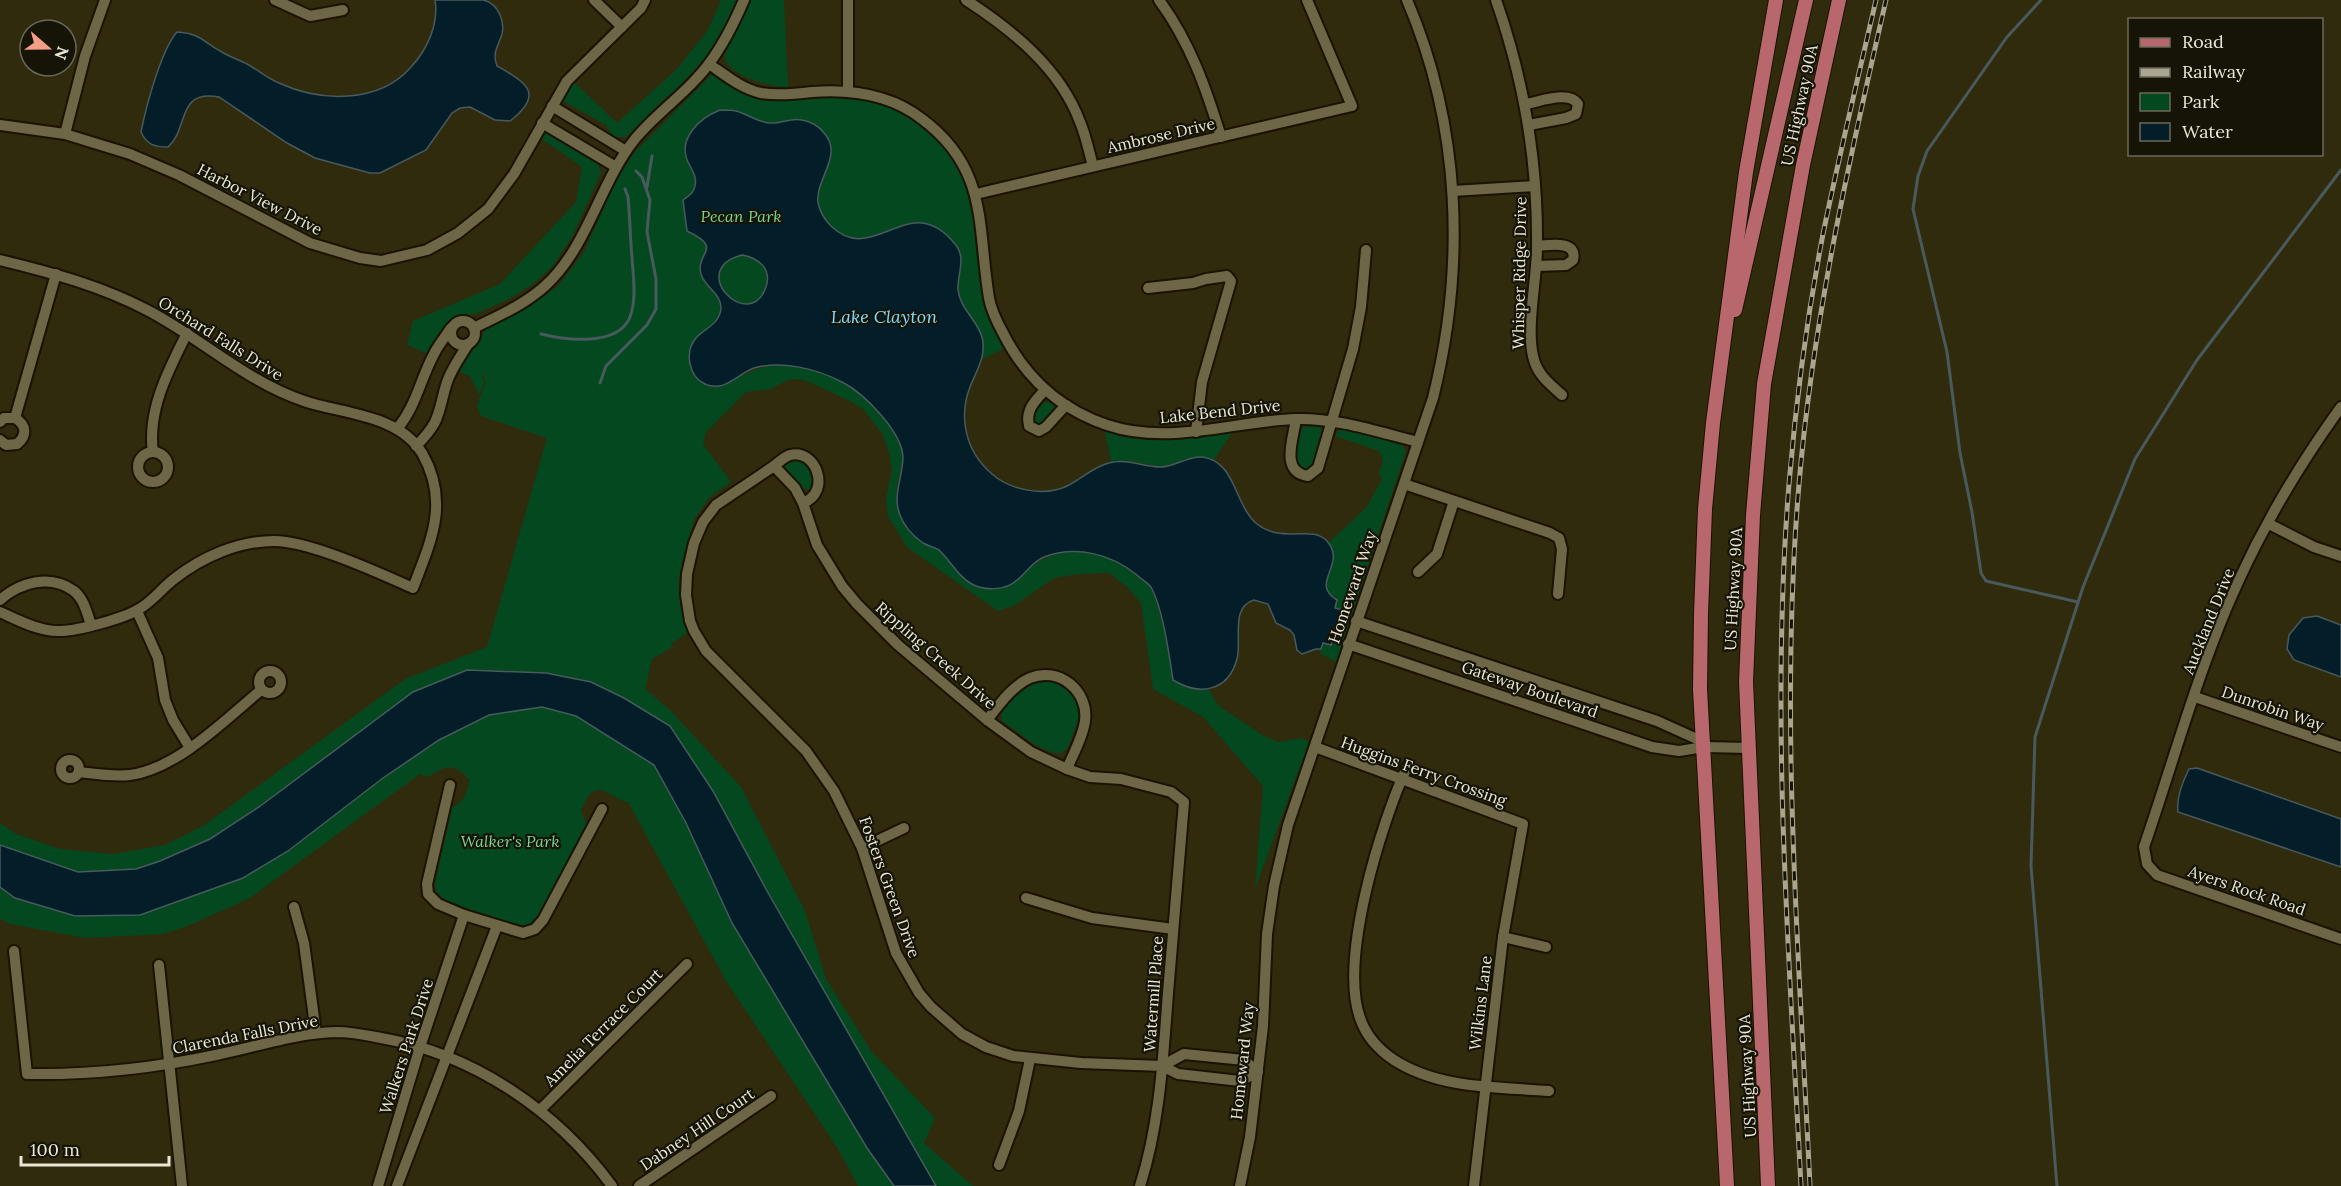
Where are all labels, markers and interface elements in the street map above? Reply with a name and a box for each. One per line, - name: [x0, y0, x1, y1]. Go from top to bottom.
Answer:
- north arrow: [18, 18, 78, 78]
- legend: [2128, 18, 2323, 156]
- text: Road: [2182, 30, 2224, 53]
- street label: US Highway 90A: [1776, 42, 1822, 167]
- text: N: [51, 44, 74, 62]
- text: Railway: [2182, 60, 2246, 83]
- text: Park: [2182, 90, 2220, 113]
- street label: Ambrose Drive: [1104, 113, 1217, 157]
- text: Water: [2182, 120, 2233, 143]
- street label: Harbor View Drive: [194, 159, 326, 239]
- street label: Whisper Ridge Drive: [1508, 196, 1530, 350]
- park label: Pecan Park: [701, 206, 781, 226]
- street label: Orchard Falls Drive: [155, 292, 287, 385]
- water label: Lake Clayton: [831, 305, 937, 328]
- street label: Lake Bend Drive: [1159, 395, 1282, 427]
- street label: US Highway 90A: [1720, 526, 1746, 651]
- street label: Homeward Way: [1323, 528, 1381, 646]
- street label: Auckland Drive: [2177, 565, 2239, 678]
- street label: Rippling Creek Drive: [872, 597, 1001, 713]
- street label: Gateway Boulevard: [1459, 656, 1601, 722]
- street label: Dunrobin Way: [2219, 681, 2327, 735]
- street label: Huggins Ferry Crossing: [1338, 732, 1511, 811]
- street label: Fosters Green Drive: [855, 814, 925, 961]
- park label: Walker's Park: [460, 831, 560, 851]
- street label: Ayers Rock Road: [2185, 860, 2309, 920]
- street label: Watermill Place: [1139, 935, 1167, 1053]
- street label: Wilkins Lane: [1464, 954, 1496, 1051]
- street label: Amelia Terrace Court: [539, 963, 667, 1091]
- street label: Walkers Park Drive: [375, 975, 437, 1116]
- street label: Homeward Way: [1226, 1001, 1258, 1121]
- street label: Clarenda Falls Drive: [171, 1010, 320, 1058]
- street label: US Highway 90A: [1734, 1013, 1760, 1138]
- street label: Dabney Hill Court: [636, 1083, 759, 1175]
- scale bar: [21, 1129, 170, 1167]
- text: 100 m: [30, 1138, 80, 1161]

